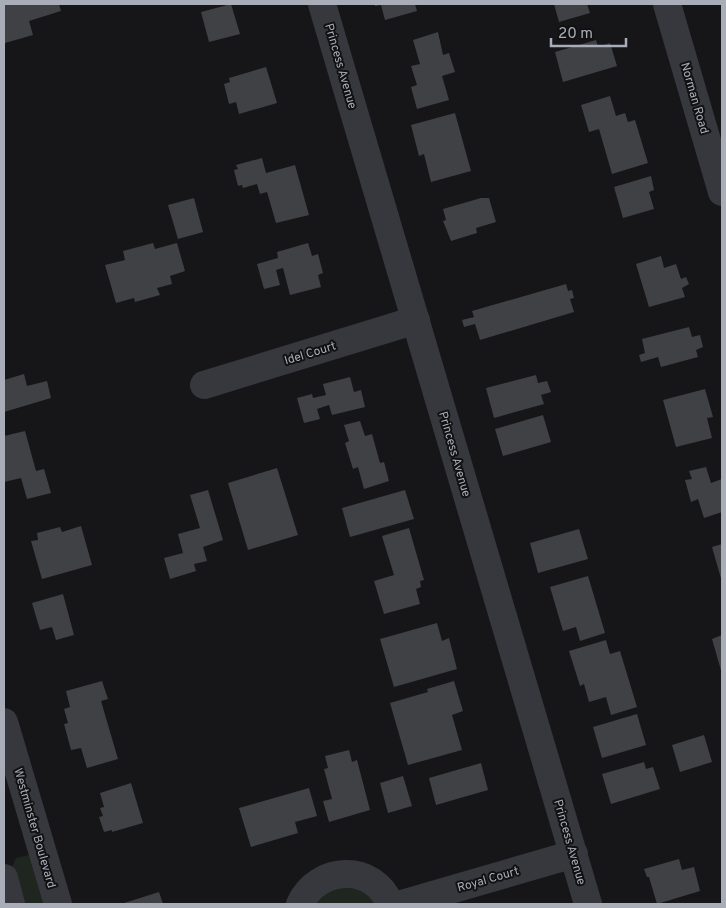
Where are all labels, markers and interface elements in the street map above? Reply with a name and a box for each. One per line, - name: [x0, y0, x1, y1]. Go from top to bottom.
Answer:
- scale bar: [551, 15, 626, 47]
- street label: Princess Avenue: [320, 22, 360, 111]
- text: 20 m: [558, 25, 593, 44]
- street label: Norman Road: [676, 61, 712, 136]
- street label: Idel Court: [282, 339, 338, 369]
- street label: Princess Avenue: [434, 410, 474, 499]
- street label: Westminster Boulevard: [9, 766, 59, 890]
- street label: Princess Avenue: [549, 798, 589, 887]
- street label: Royal Court: [456, 864, 521, 896]

